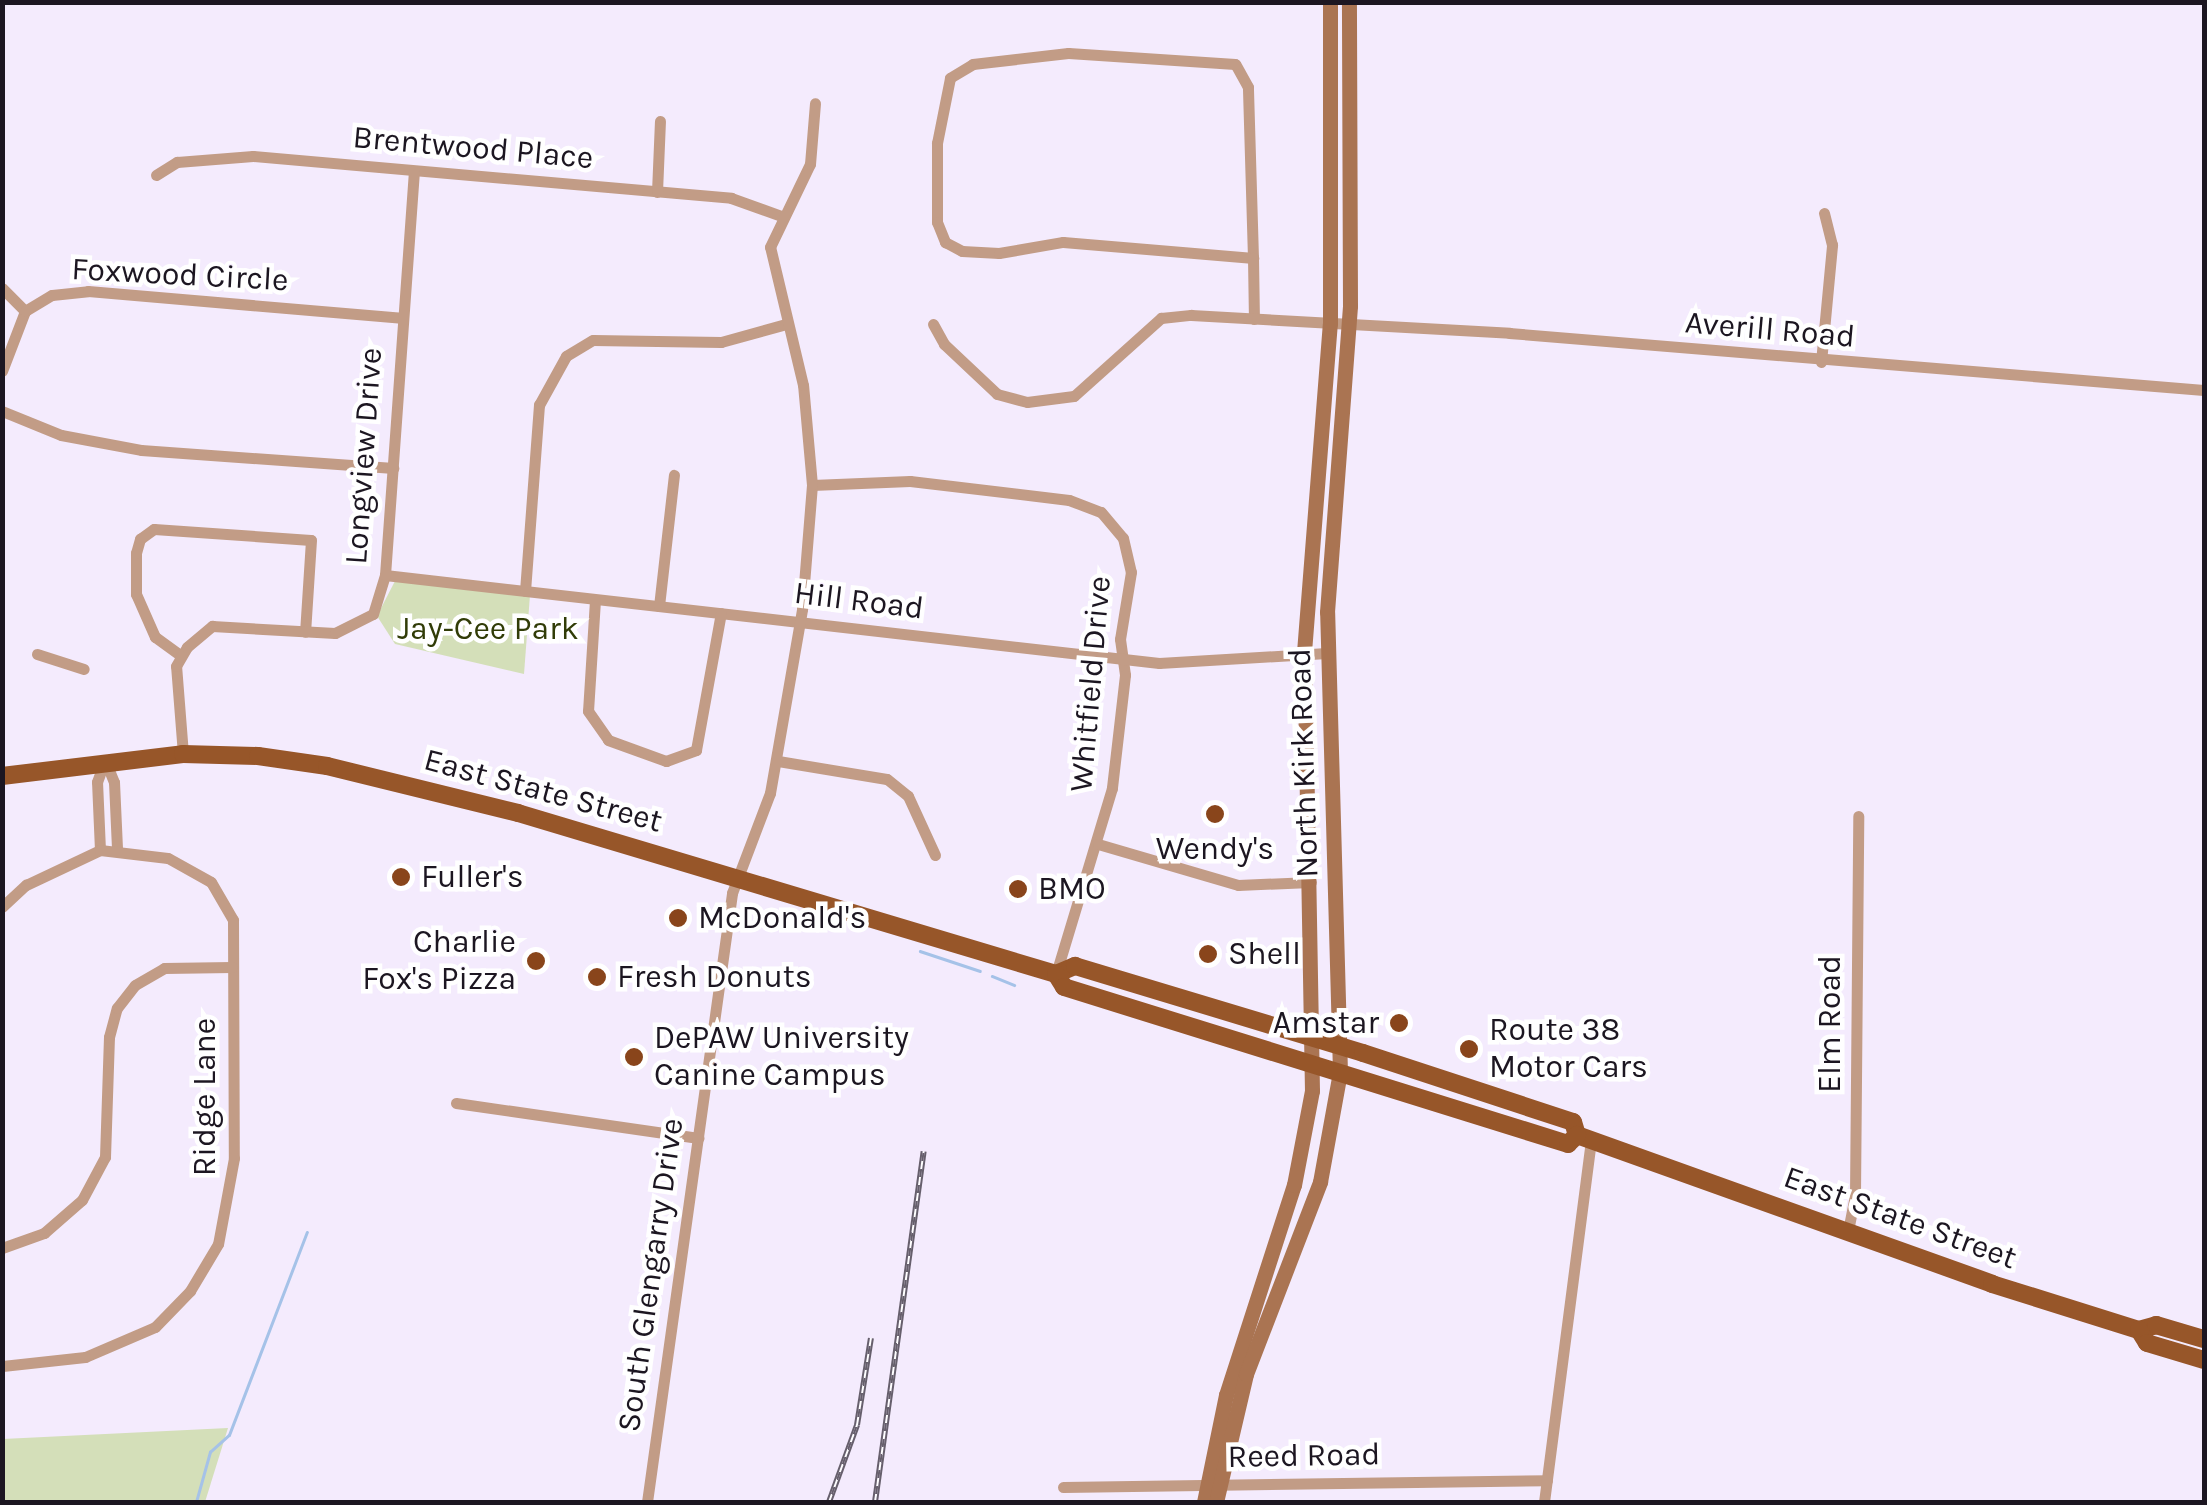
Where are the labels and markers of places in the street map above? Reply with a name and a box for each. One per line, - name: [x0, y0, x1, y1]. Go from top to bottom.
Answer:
- marker: Wendy's: [1204, 803, 1226, 825]
- place label: Wendy's: [1156, 830, 1274, 868]
- place label: Fuller's: [421, 858, 523, 896]
- marker: Fuller's: [390, 866, 412, 888]
- place label: BMO: [1038, 870, 1106, 908]
- marker: BMO: [1007, 878, 1029, 900]
- place label: McDonald's: [698, 899, 866, 937]
- marker: McDonald's: [667, 907, 689, 929]
- place label: Charlie Fox's Pizza: [362, 924, 516, 999]
- place label: Shell: [1228, 935, 1301, 973]
- marker: Shell: [1197, 943, 1219, 965]
- marker: Charlie Fox's Pizza: [525, 950, 547, 972]
- place label: Fresh Donuts: [617, 958, 812, 996]
- marker: Fresh Donuts: [586, 966, 608, 988]
- place label: Amstar: [1273, 1004, 1379, 1042]
- marker: Amstar: [1388, 1012, 1410, 1034]
- place label: Route 38 Motor Cars: [1489, 1012, 1648, 1087]
- place label: DePAW University Canine Campus: [654, 1020, 909, 1095]
- marker: Route 38 Motor Cars: [1458, 1038, 1480, 1060]
- marker: DePAW University Canine Campus: [623, 1046, 645, 1068]

